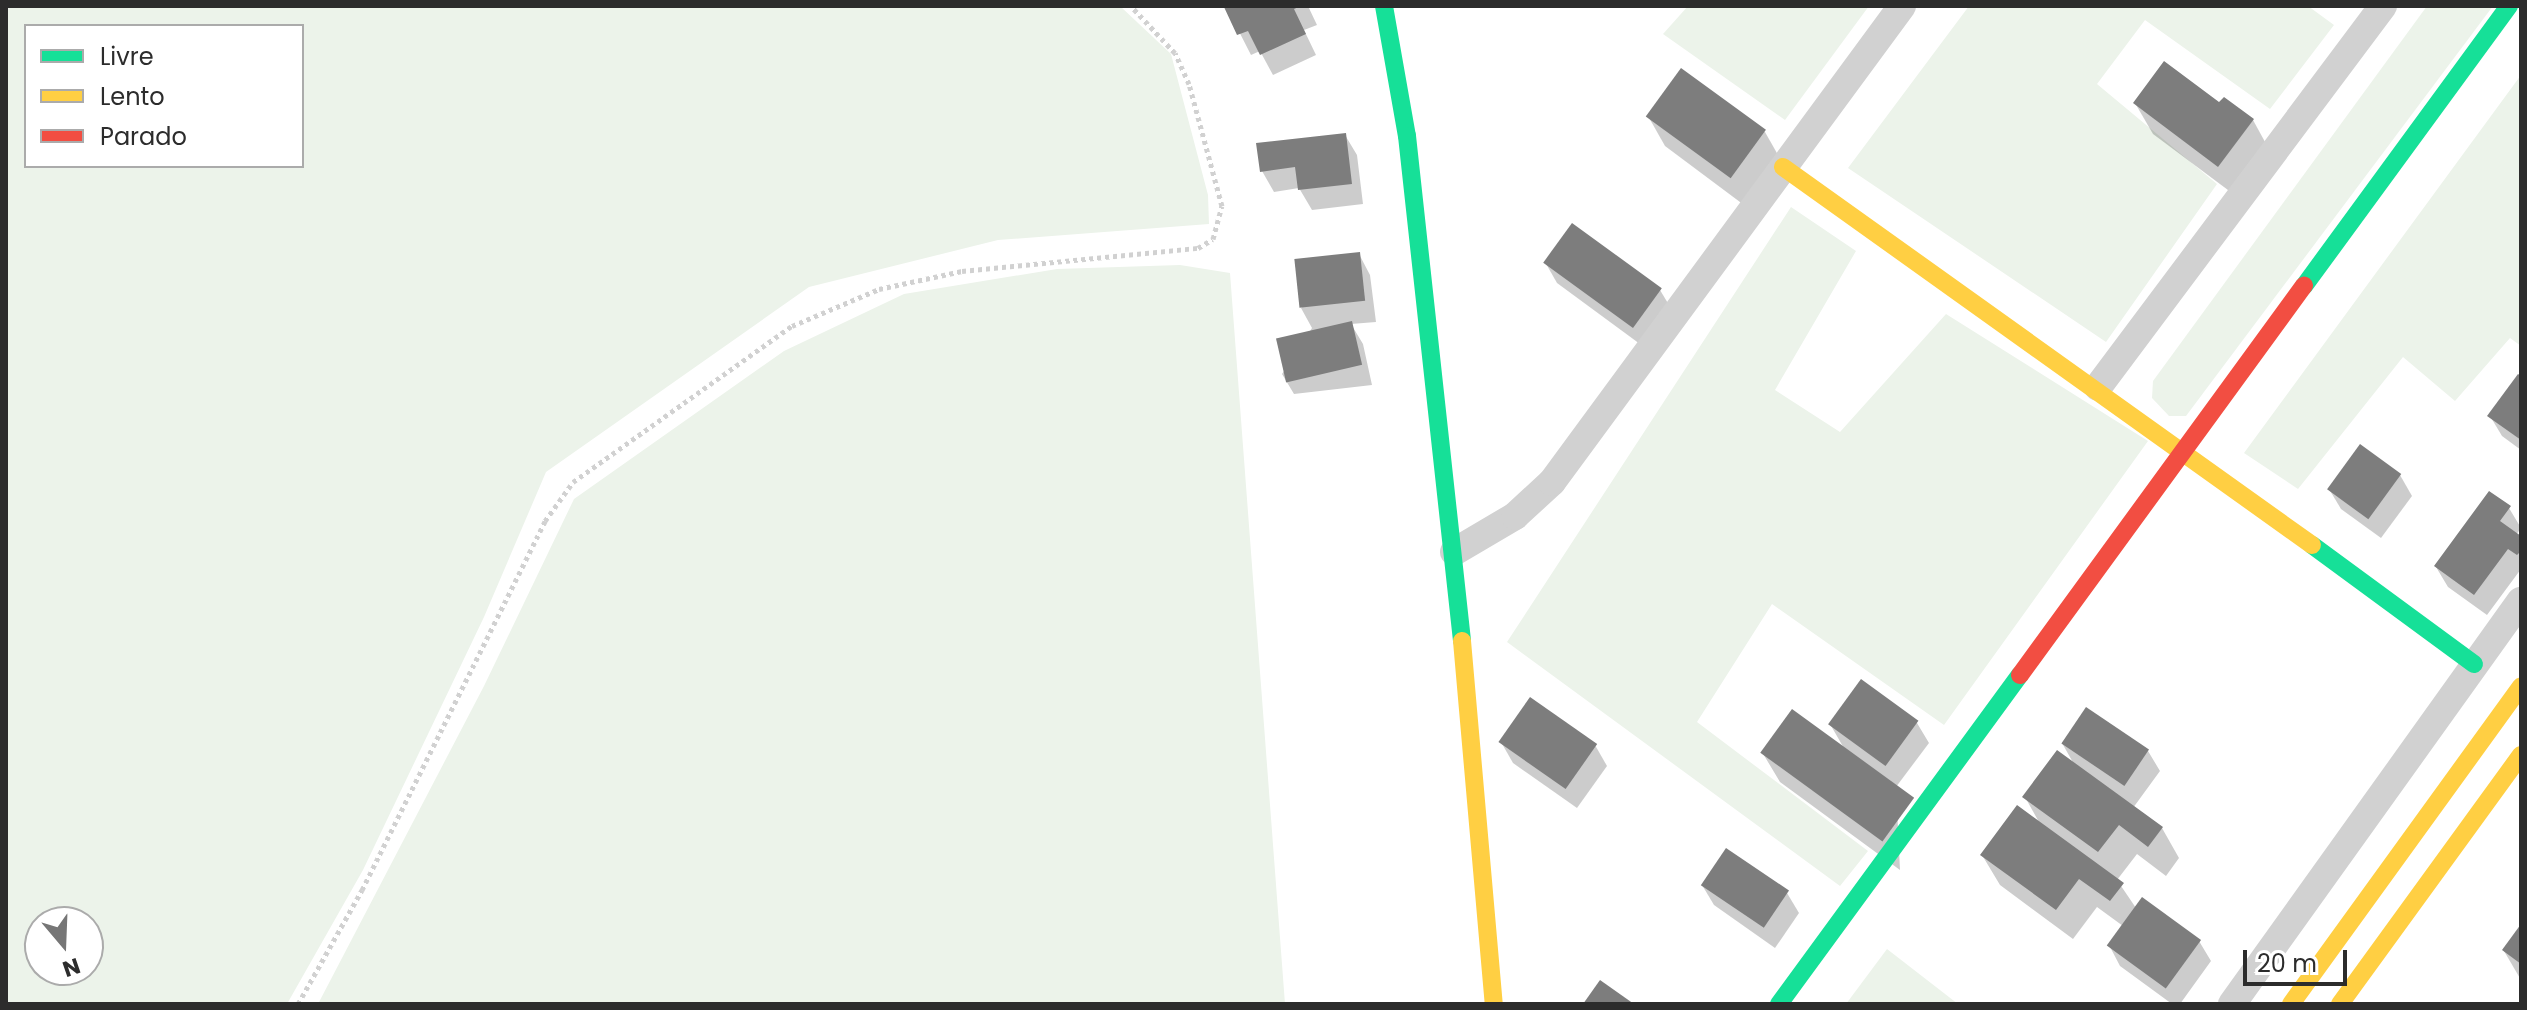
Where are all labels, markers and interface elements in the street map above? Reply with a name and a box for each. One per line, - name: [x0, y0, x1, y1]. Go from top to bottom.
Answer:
- legend: [24, 24, 304, 168]
- text: Livre: [100, 40, 154, 73]
- text: Lento: [100, 80, 165, 113]
- text: Parado: [100, 120, 187, 153]
- north arrow: [24, 906, 104, 986]
- scale bar: [2247, 934, 2351, 984]
- text: 20 m: [2257, 947, 2317, 980]
- text: N: [58, 950, 84, 985]

